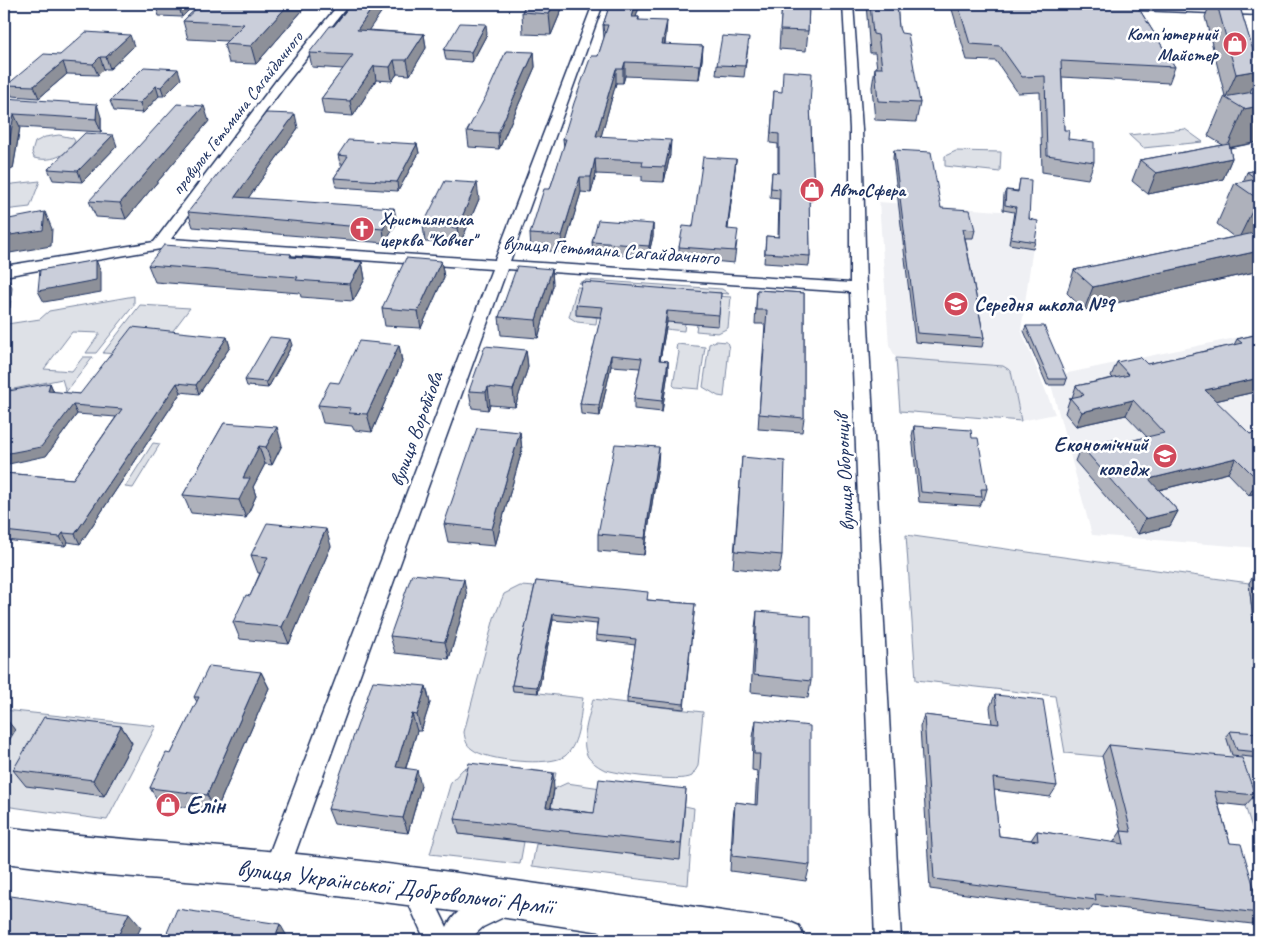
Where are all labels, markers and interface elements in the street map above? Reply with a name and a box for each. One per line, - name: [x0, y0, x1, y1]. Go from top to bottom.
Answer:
- place label: Комп'ютерний Майстер: [1127, 23, 1219, 66]
- street label: провулок Гетьмана Сагайдачного: [166, 26, 309, 199]
- shop icon: Комп'ютерний Майстер: [1222, 31, 1248, 57]
- shop icon: АвтоСфера: [799, 177, 825, 203]
- place label: АвтоСфера: [830, 179, 907, 201]
- place label: Християнська церква "Ковчег": [380, 208, 480, 251]
- church icon: Християнська церква "Ковчег": [349, 216, 375, 242]
- street label: вулиця Гетьмана Сагайдачного: [502, 229, 721, 271]
- school or university icon: Середня школа №9: [943, 291, 969, 317]
- place label: Середня школа №9: [974, 291, 1117, 317]
- street label: вулиця Воробйова: [383, 367, 449, 490]
- street label: вулиця Оборонців: [828, 409, 860, 532]
- place label: Економічний коледж: [1054, 431, 1151, 481]
- school or university icon: Економічний коледж: [1152, 443, 1178, 469]
- place label: Елін: [186, 789, 227, 821]
- shop icon: Елін: [155, 792, 181, 818]
- street label: вулиця Української Добровольчої Армії: [235, 852, 559, 923]

